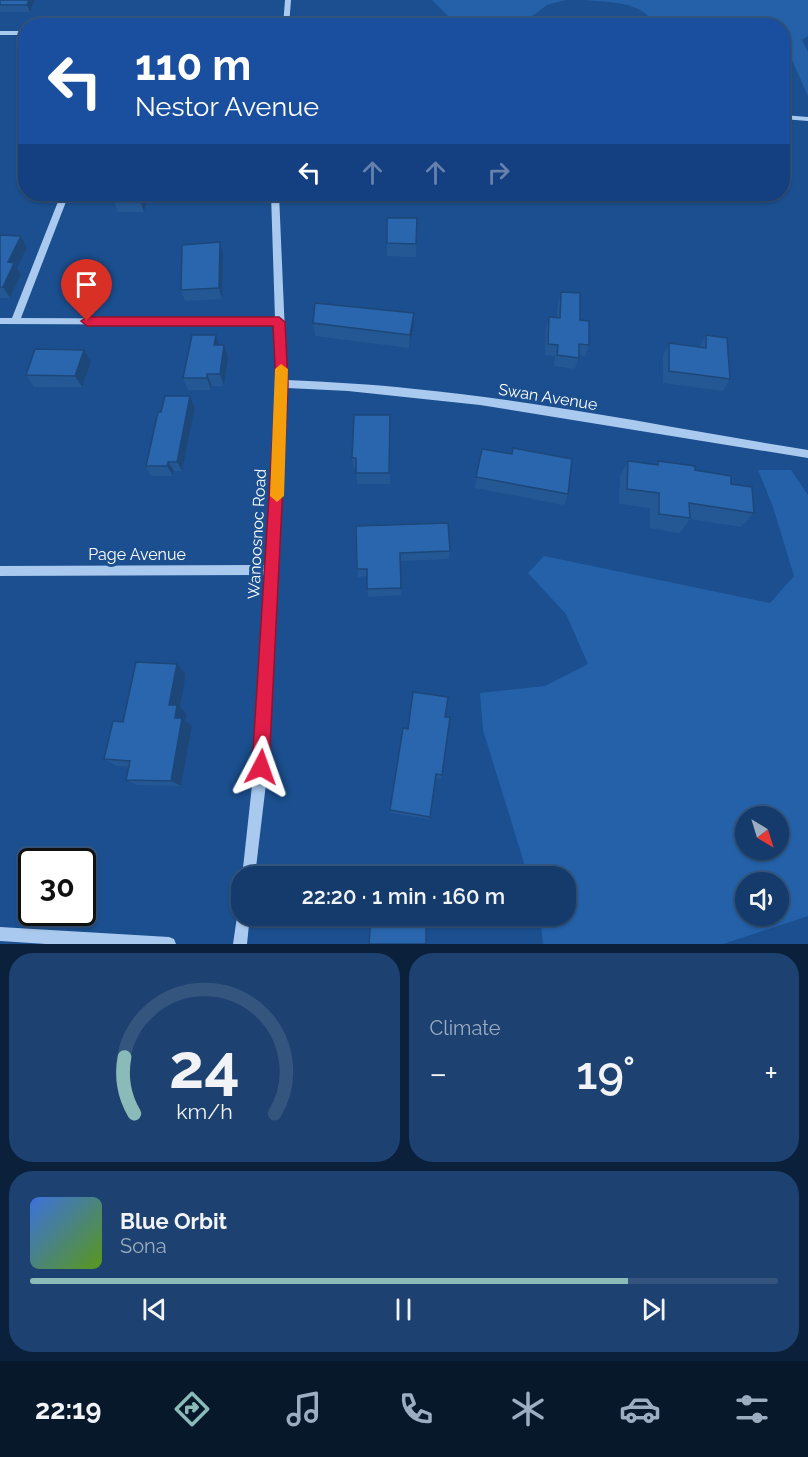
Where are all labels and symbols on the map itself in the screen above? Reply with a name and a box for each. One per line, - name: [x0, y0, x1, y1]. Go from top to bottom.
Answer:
- pin: [61, 259, 112, 321]
- street label: Swan Avenue: [497, 380, 599, 414]
- street label: Wanoosnoc Road: [244, 468, 270, 600]
- street label: Page Avenue: [88, 545, 186, 564]
- position arrow: [229, 735, 293, 799]
- north arrow: [735, 806, 789, 860]
- speed limit sign: 30: [18, 848, 96, 926]

